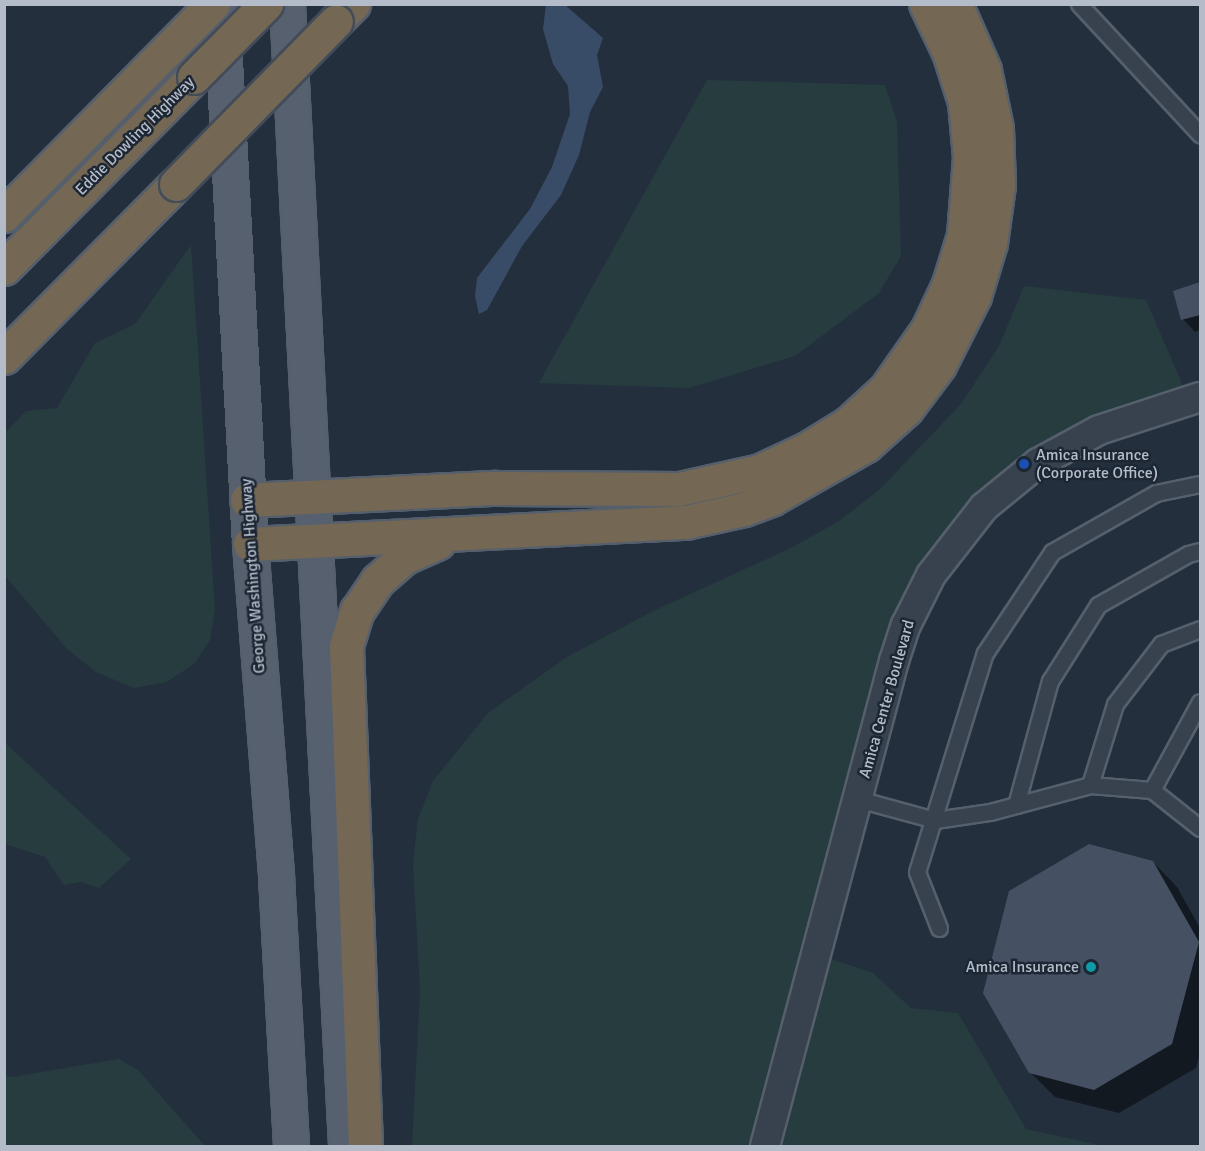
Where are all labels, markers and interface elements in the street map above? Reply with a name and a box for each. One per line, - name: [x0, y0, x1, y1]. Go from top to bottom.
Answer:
- street label: Eddie Dowling Highway: [72, 73, 198, 199]
- place label: Amica Insurance (Corporate Office): [1036, 445, 1158, 483]
- marker: Amica Insurance (Corporate Office): [1017, 457, 1031, 471]
- street label: George Washington Highway: [237, 478, 269, 674]
- street label: Amica Center Boulevard: [855, 618, 919, 780]
- place label: Amica Insurance: [966, 957, 1079, 977]
- marker: Amica Insurance: [1084, 960, 1098, 974]

